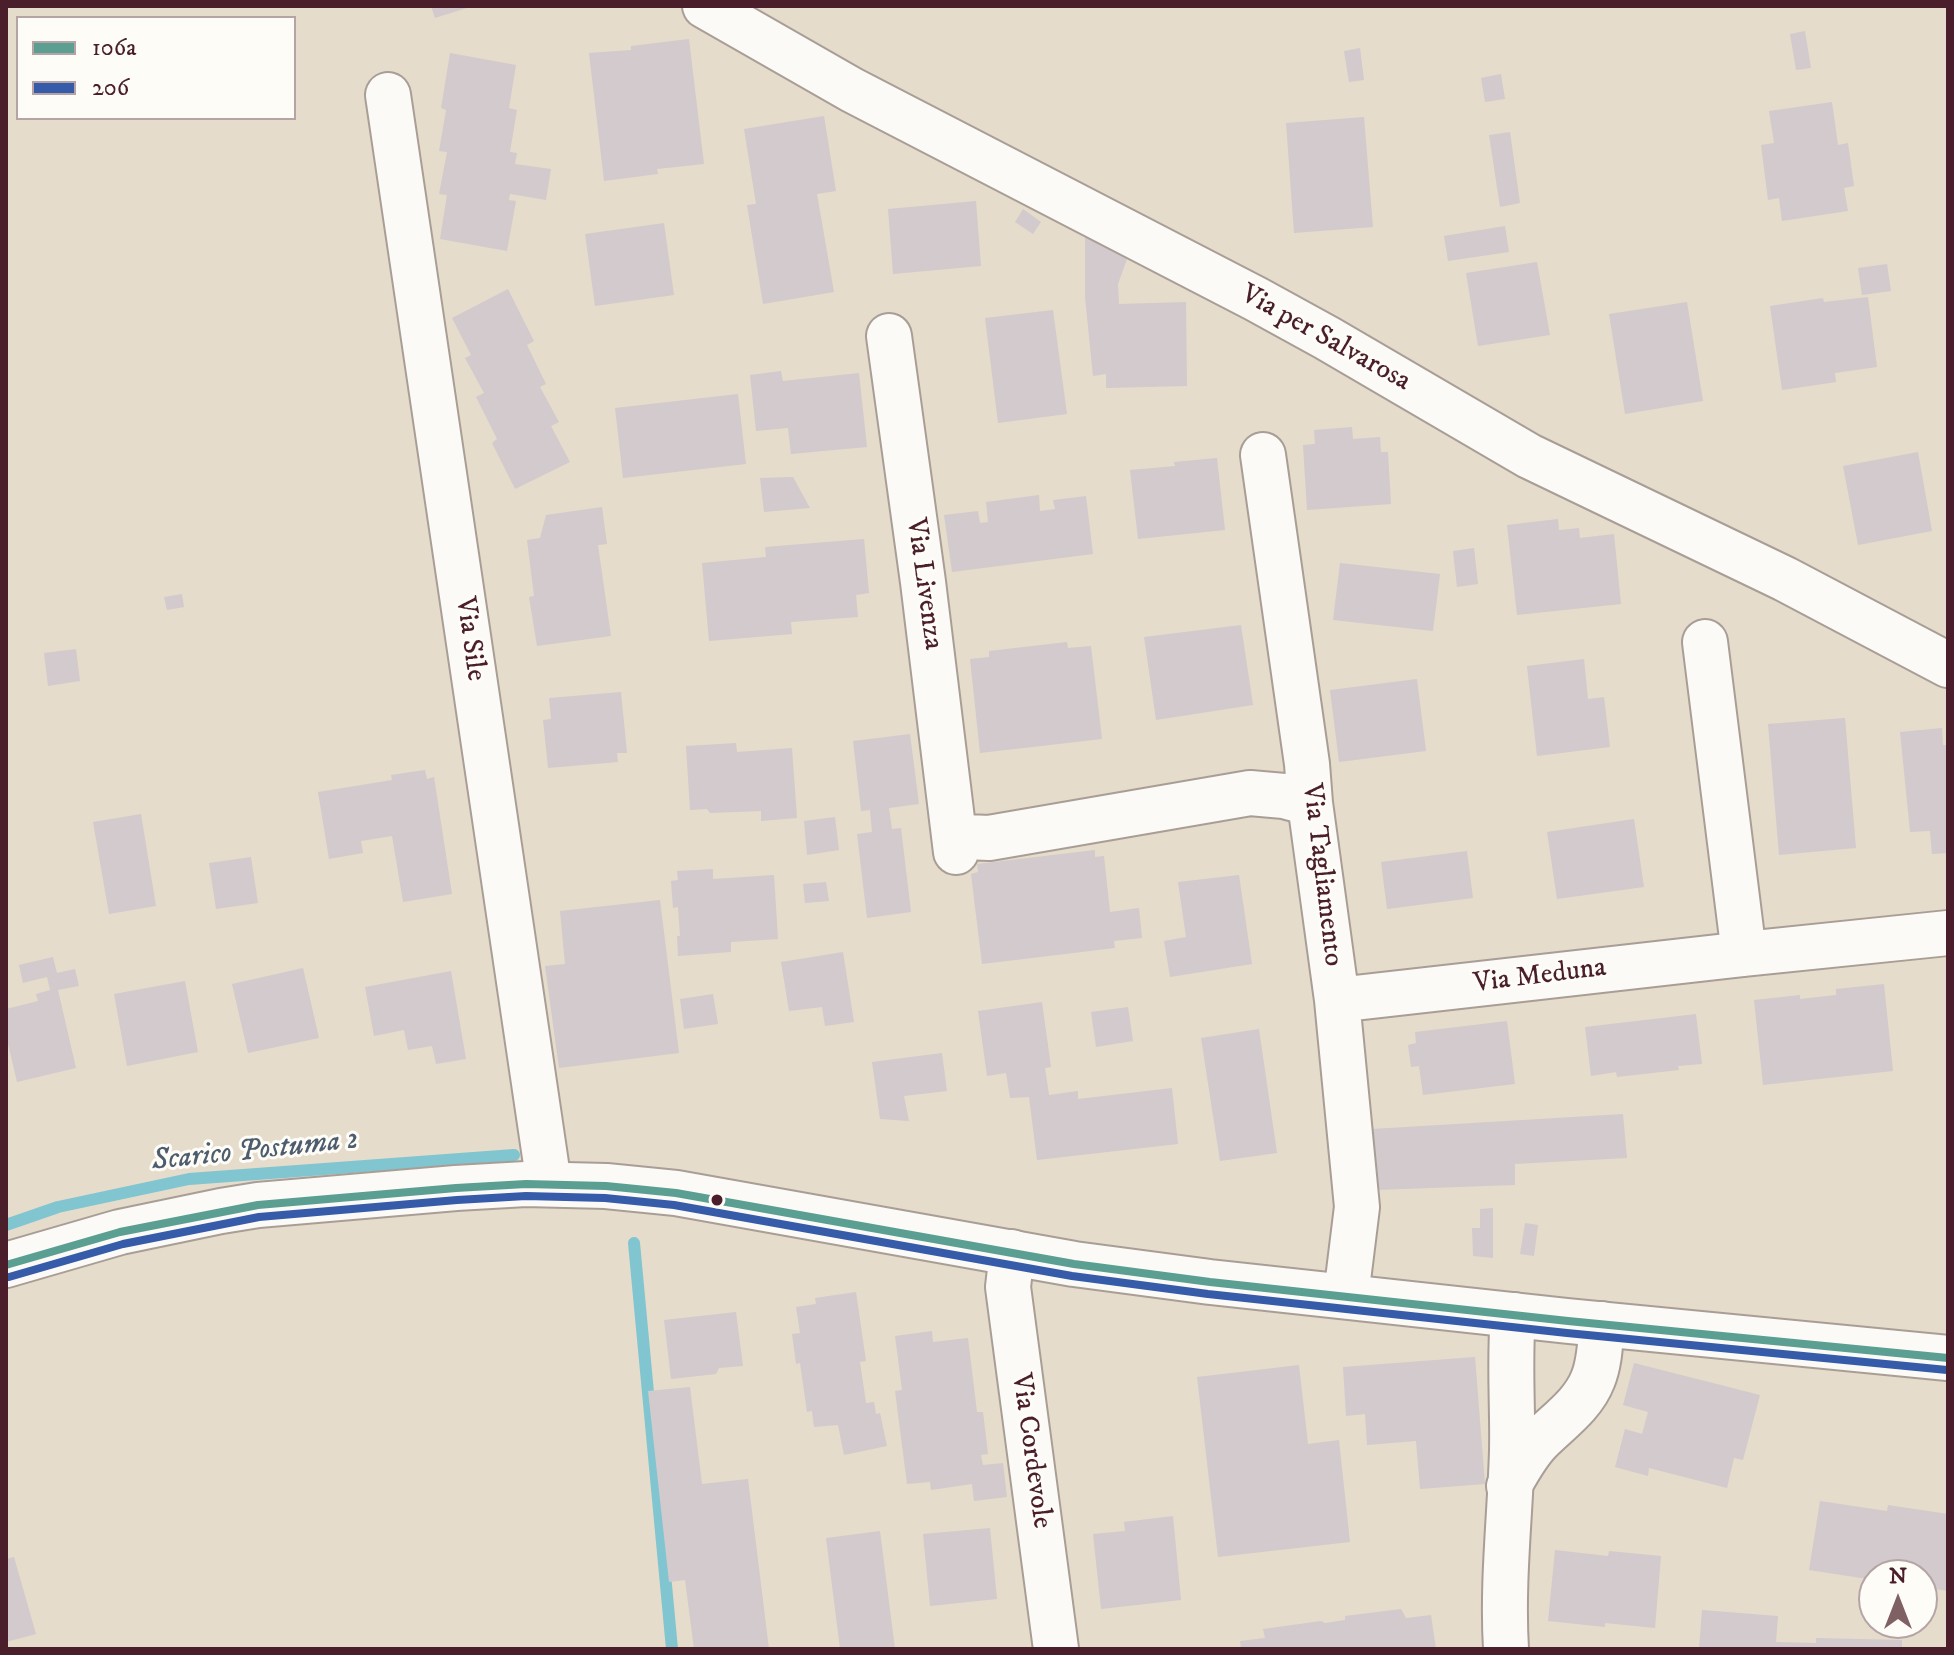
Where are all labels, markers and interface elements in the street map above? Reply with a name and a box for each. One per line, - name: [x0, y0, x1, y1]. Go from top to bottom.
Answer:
- legend: [16, 16, 296, 120]
- text: 106a: [92, 33, 136, 63]
- text: 206: [92, 73, 129, 103]
- street label: Via per Salvarosa: [1234, 278, 1416, 400]
- street label: Via Livenza: [897, 516, 949, 652]
- street label: Via Sile: [446, 595, 492, 683]
- street label: Via Tagliamento: [1293, 782, 1349, 968]
- street label: Via Meduna: [1472, 952, 1608, 1002]
- water label: Scarico Postuma 2: [150, 1123, 360, 1181]
- unlabelled marker: [709, 1192, 725, 1208]
- street label: Via Cordevole: [1002, 1371, 1058, 1531]
- north arrow: [1858, 1559, 1938, 1639]
- text: N: [1889, 1563, 1907, 1590]

